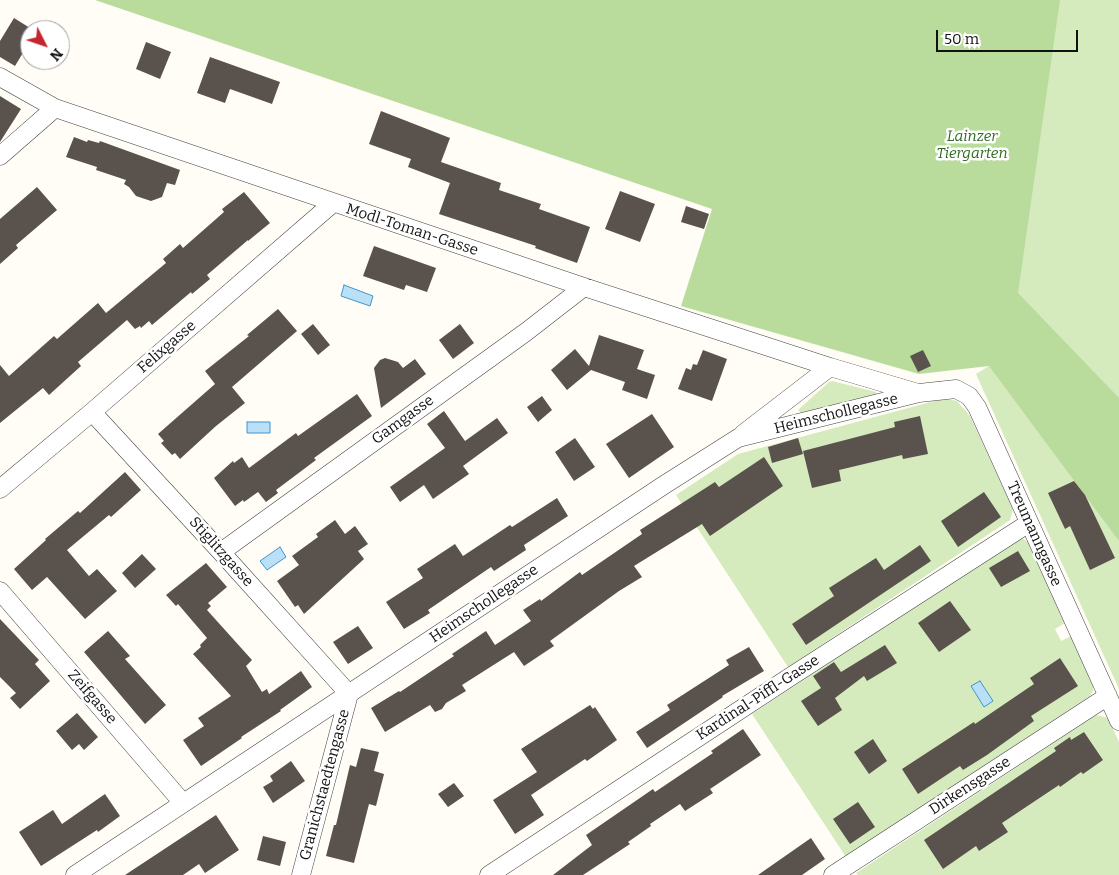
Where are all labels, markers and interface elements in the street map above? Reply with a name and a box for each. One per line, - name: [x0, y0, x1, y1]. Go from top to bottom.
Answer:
- north arrow: [20, 20, 70, 70]
- scale bar: [939, 20, 1082, 52]
- text: 50 m: [944, 30, 979, 48]
- text: N: [46, 45, 66, 64]
- park label: Lainzer Tiergarten: [937, 128, 1007, 163]
- street label: Modl-Toman-Gasse: [344, 200, 480, 260]
- street label: Felixgasse: [134, 317, 200, 377]
- street label: Heimschollegasse: [772, 390, 900, 438]
- street label: Gamgasse: [368, 391, 438, 449]
- street label: Treumanngasse: [1003, 479, 1065, 589]
- street label: Stiglitzgasse: [185, 514, 257, 590]
- street label: Heimschollegasse: [426, 561, 542, 647]
- street label: Kardinal-Piffl-Gasse: [693, 652, 823, 744]
- street label: Zeifgasse: [64, 666, 120, 728]
- street label: Granichstaedtengasse: [296, 707, 354, 863]
- street label: Dirkensgasse: [926, 753, 1014, 819]

